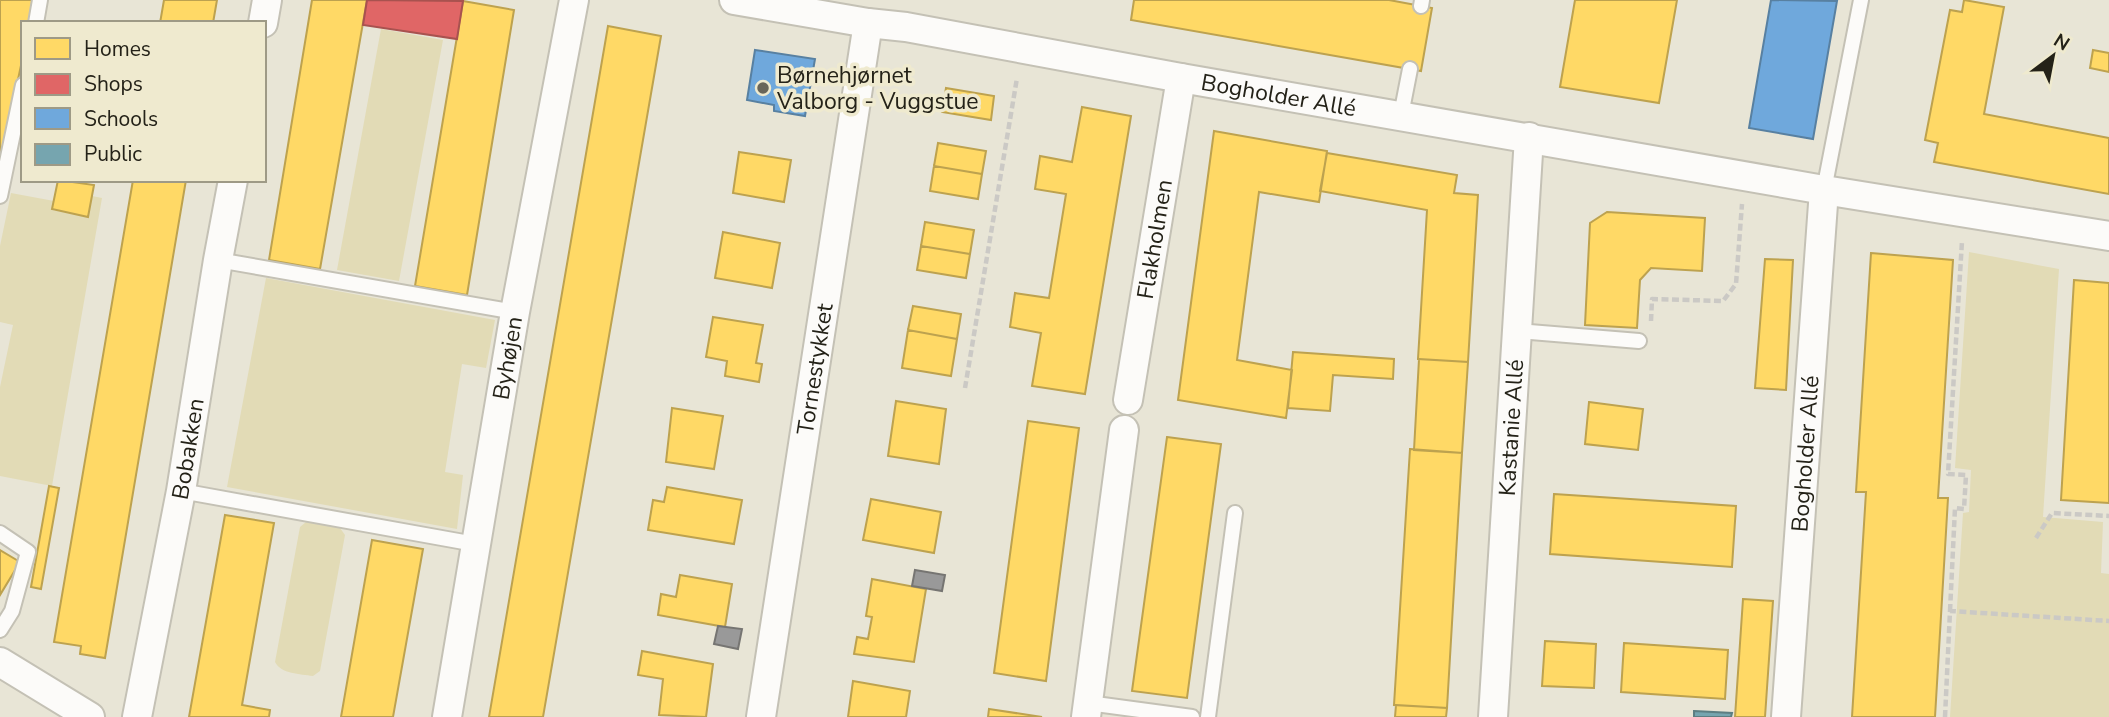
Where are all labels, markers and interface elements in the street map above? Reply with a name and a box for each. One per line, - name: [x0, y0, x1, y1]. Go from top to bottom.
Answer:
- legend: [21, 21, 266, 182]
- north arrow: [2018, 21, 2088, 91]
- text: N: [2049, 28, 2074, 57]
- text: Homes: [84, 35, 151, 63]
- place label: Børnehjørnet Valborg - Vuggstue: [776, 60, 979, 117]
- street label: Bogholder Allé: [1199, 66, 1359, 124]
- text: Shops: [84, 70, 143, 98]
- marker: Børnehjørnet Valborg - Vuggstue: [755, 80, 771, 96]
- text: Schools: [84, 105, 158, 133]
- text: Public: [84, 140, 142, 168]
- street label: Flakholmen: [1129, 177, 1180, 301]
- street label: Tornestykket: [789, 300, 840, 437]
- street label: Byhøjen: [485, 314, 530, 402]
- street label: Kastanie Allé: [1491, 358, 1531, 497]
- street label: Bogholder Allé: [1784, 374, 1826, 533]
- street label: Bobakken: [164, 396, 211, 502]

